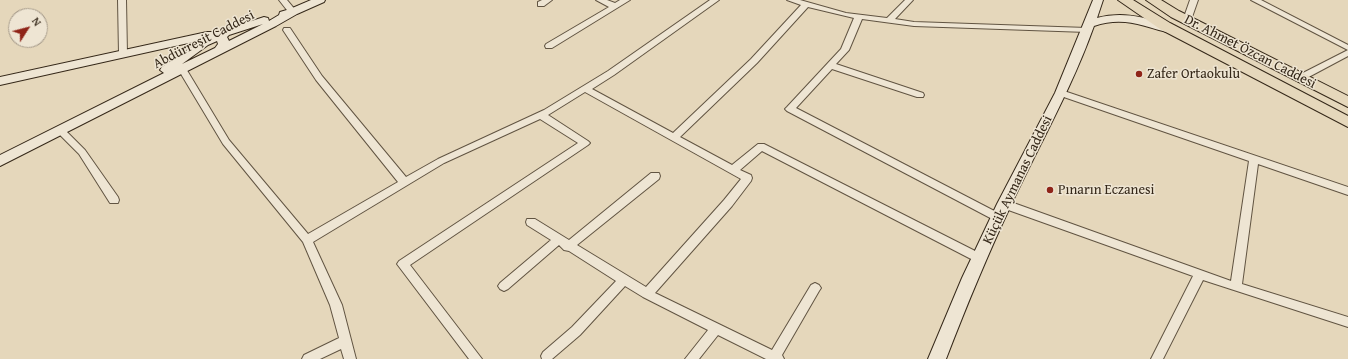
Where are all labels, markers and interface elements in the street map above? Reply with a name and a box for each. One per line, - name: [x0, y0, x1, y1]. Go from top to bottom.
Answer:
- street label: Abdürreşit Caddesi: [151, 7, 257, 73]
- north arrow: [8, 8, 48, 48]
- street label: Dr. Ahmet Özcan Caddesi: [1181, 11, 1319, 93]
- text: N: [28, 14, 46, 29]
- place label: Zafer Ortaokulu: [1147, 66, 1240, 82]
- marker: Zafer Ortaokulu: [1134, 69, 1144, 79]
- street label: Küçük Aymanas Caddesi: [980, 113, 1056, 247]
- place label: Pınarın Eczanesi: [1058, 182, 1155, 198]
- marker: Pınarın Eczanesi: [1045, 185, 1055, 195]

